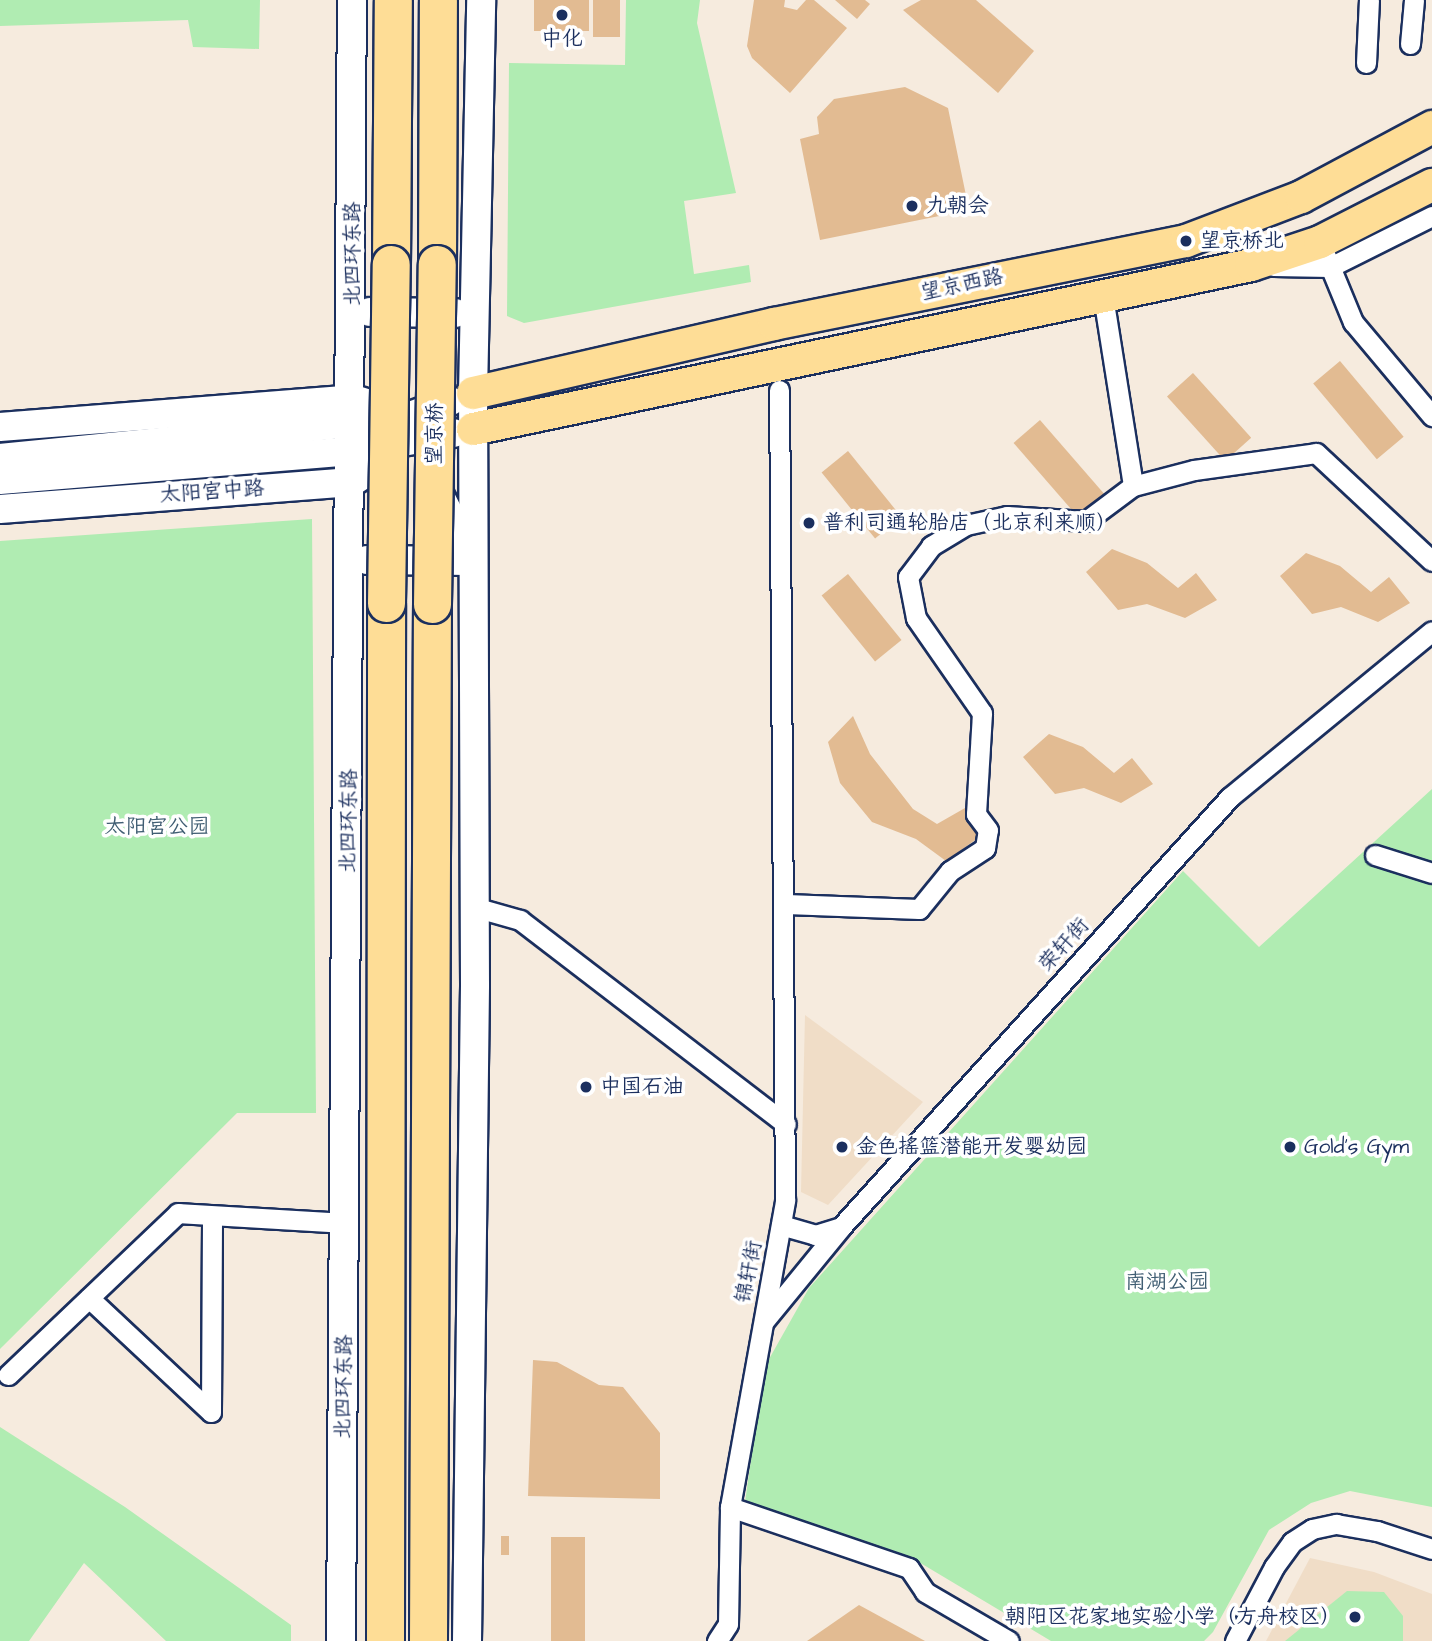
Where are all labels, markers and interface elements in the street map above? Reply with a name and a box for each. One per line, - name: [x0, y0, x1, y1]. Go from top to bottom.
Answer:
- marker: 中化: [554, 7, 570, 23]
- place label: 中化: [541, 26, 583, 52]
- place label: 九朝会: [926, 193, 989, 219]
- marker: 九朝会: [904, 198, 920, 214]
- street label: 北四环东路: [340, 202, 366, 306]
- place label: 望京桥北: [1200, 228, 1284, 254]
- marker: 望京桥北: [1178, 233, 1194, 249]
- street label: 望京西路: [918, 264, 1006, 306]
- street label: 望京桥: [422, 402, 448, 466]
- street label: 太阳宫中路: [159, 476, 265, 508]
- place label: 普利司通轮胎店（北京利来顺）: [823, 510, 1117, 536]
- marker: 普利司通轮胎店（北京利来顺）: [801, 515, 817, 531]
- street label: 北四环东路: [335, 768, 363, 874]
- park label: 太阳宫公园: [105, 814, 209, 840]
- street label: 荣轩街: [1034, 913, 1094, 977]
- place label: 中国石油: [600, 1074, 684, 1100]
- marker: 中国石油: [578, 1079, 594, 1095]
- place label: 金色摇篮潜能开发婴幼园: [856, 1134, 1087, 1160]
- place label: Gold's Gym: [1304, 1134, 1409, 1160]
- marker: 金色摇篮潜能开发婴幼园: [834, 1139, 850, 1155]
- marker: Gold's Gym: [1282, 1139, 1298, 1155]
- street label: 锦轩街: [731, 1239, 767, 1305]
- park label: 南湖公园: [1125, 1269, 1209, 1295]
- street label: 北四环东路: [330, 1334, 358, 1440]
- place label: 朝阳区花家地实验小学（方舟校区）: [1005, 1604, 1341, 1630]
- marker: 朝阳区花家地实验小学（方舟校区）: [1347, 1609, 1363, 1625]

